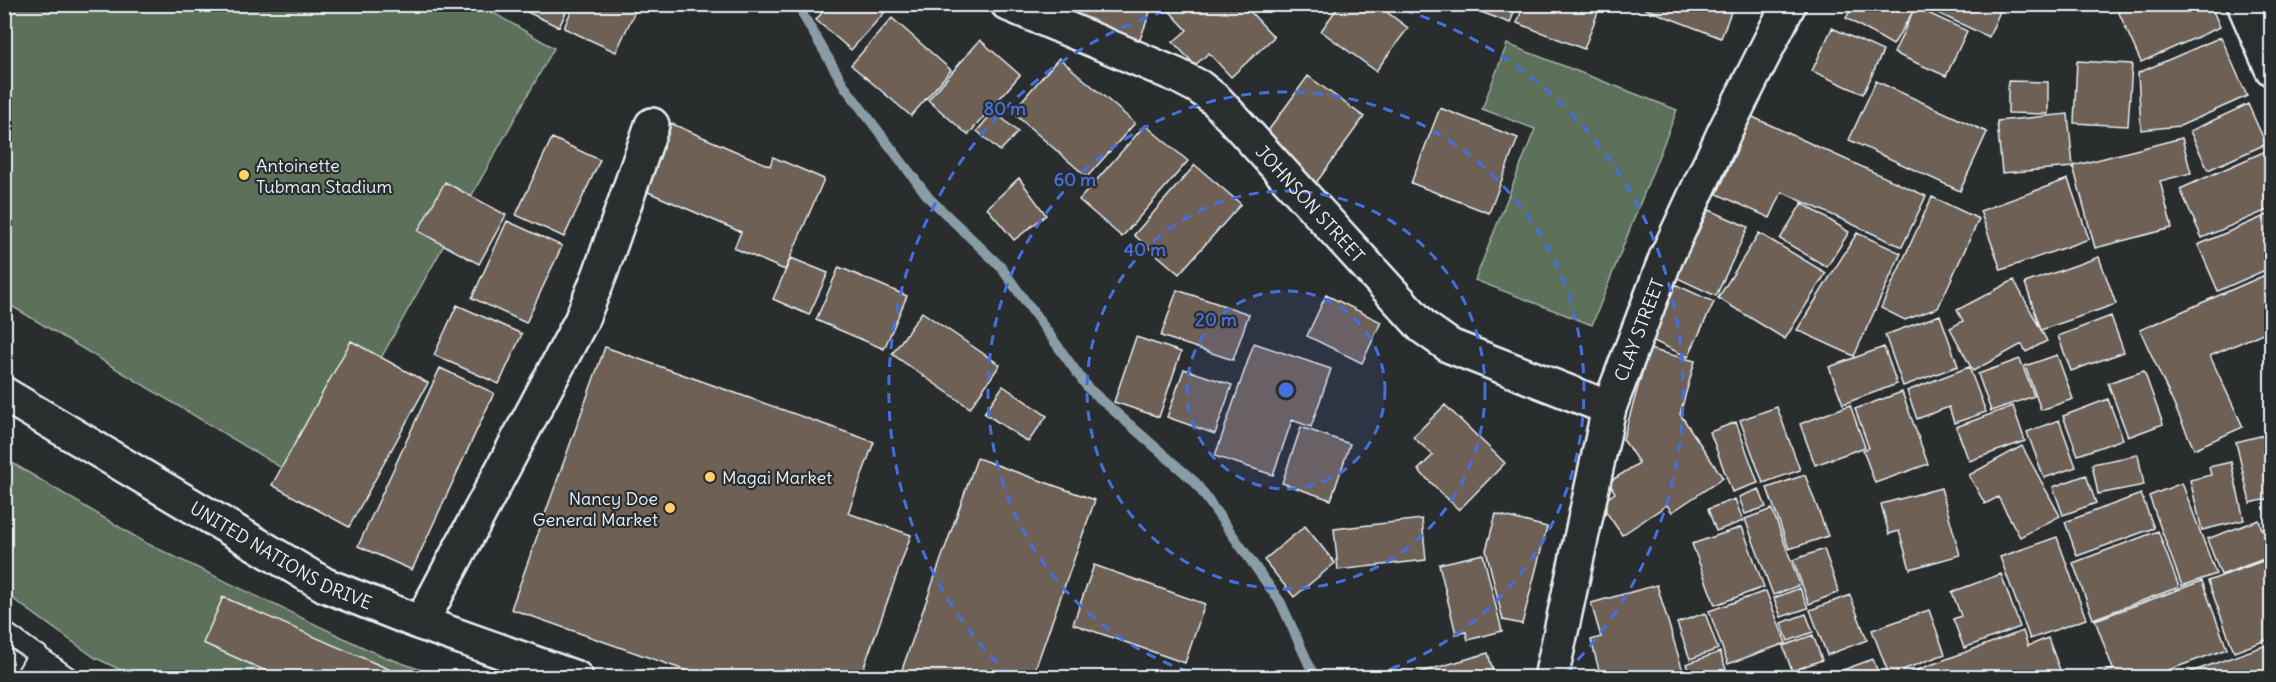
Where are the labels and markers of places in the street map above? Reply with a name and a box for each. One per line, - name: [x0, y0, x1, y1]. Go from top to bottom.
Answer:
- place label: Antoinette Tubman Stadium: [256, 154, 392, 198]
- marker: Antoinette Tubman Stadium: [237, 168, 251, 182]
- centre of rings: [1276, 380, 1296, 400]
- place label: Magai Market: [722, 466, 832, 489]
- marker: Magai Market: [703, 470, 717, 484]
- place label: Nancy Doe General Market: [533, 487, 658, 531]
- marker: Nancy Doe General Market: [663, 501, 677, 515]

